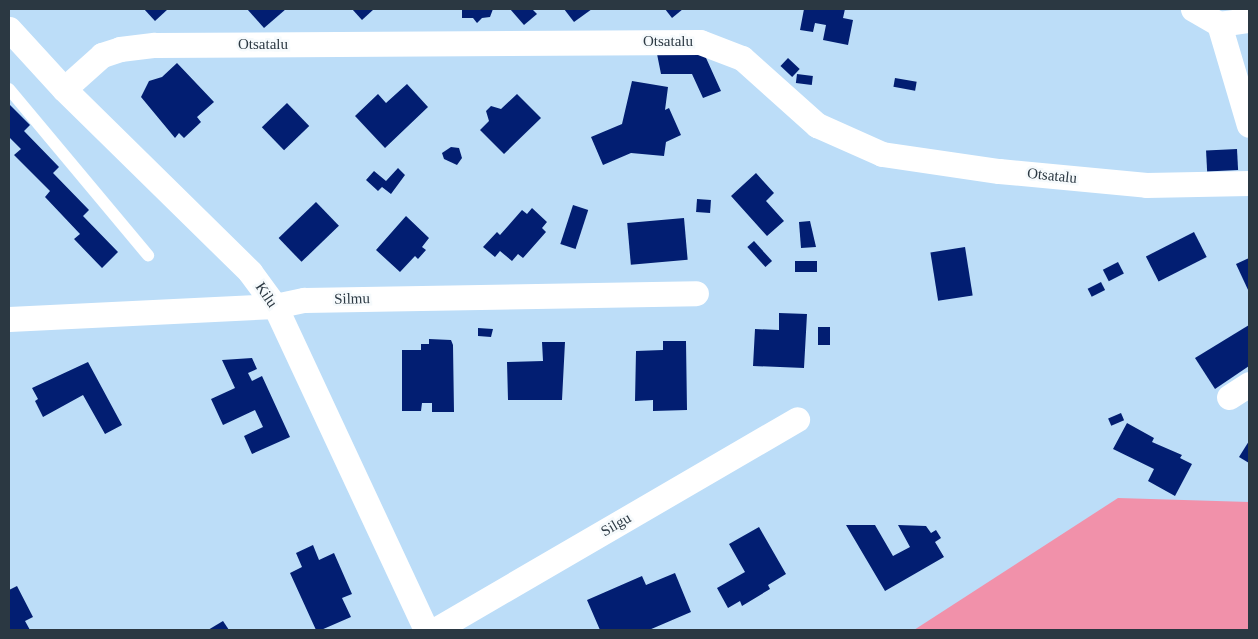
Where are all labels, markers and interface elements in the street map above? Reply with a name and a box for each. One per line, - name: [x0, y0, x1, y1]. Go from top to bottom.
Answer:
- street label: Otsatalu: [643, 33, 693, 51]
- street label: Otsatalu: [238, 36, 288, 54]
- street label: Otsatalu: [1026, 164, 1078, 188]
- street label: Kilu: [251, 279, 281, 311]
- street label: Silmu: [334, 290, 370, 308]
- street label: Silgu: [598, 509, 634, 541]

